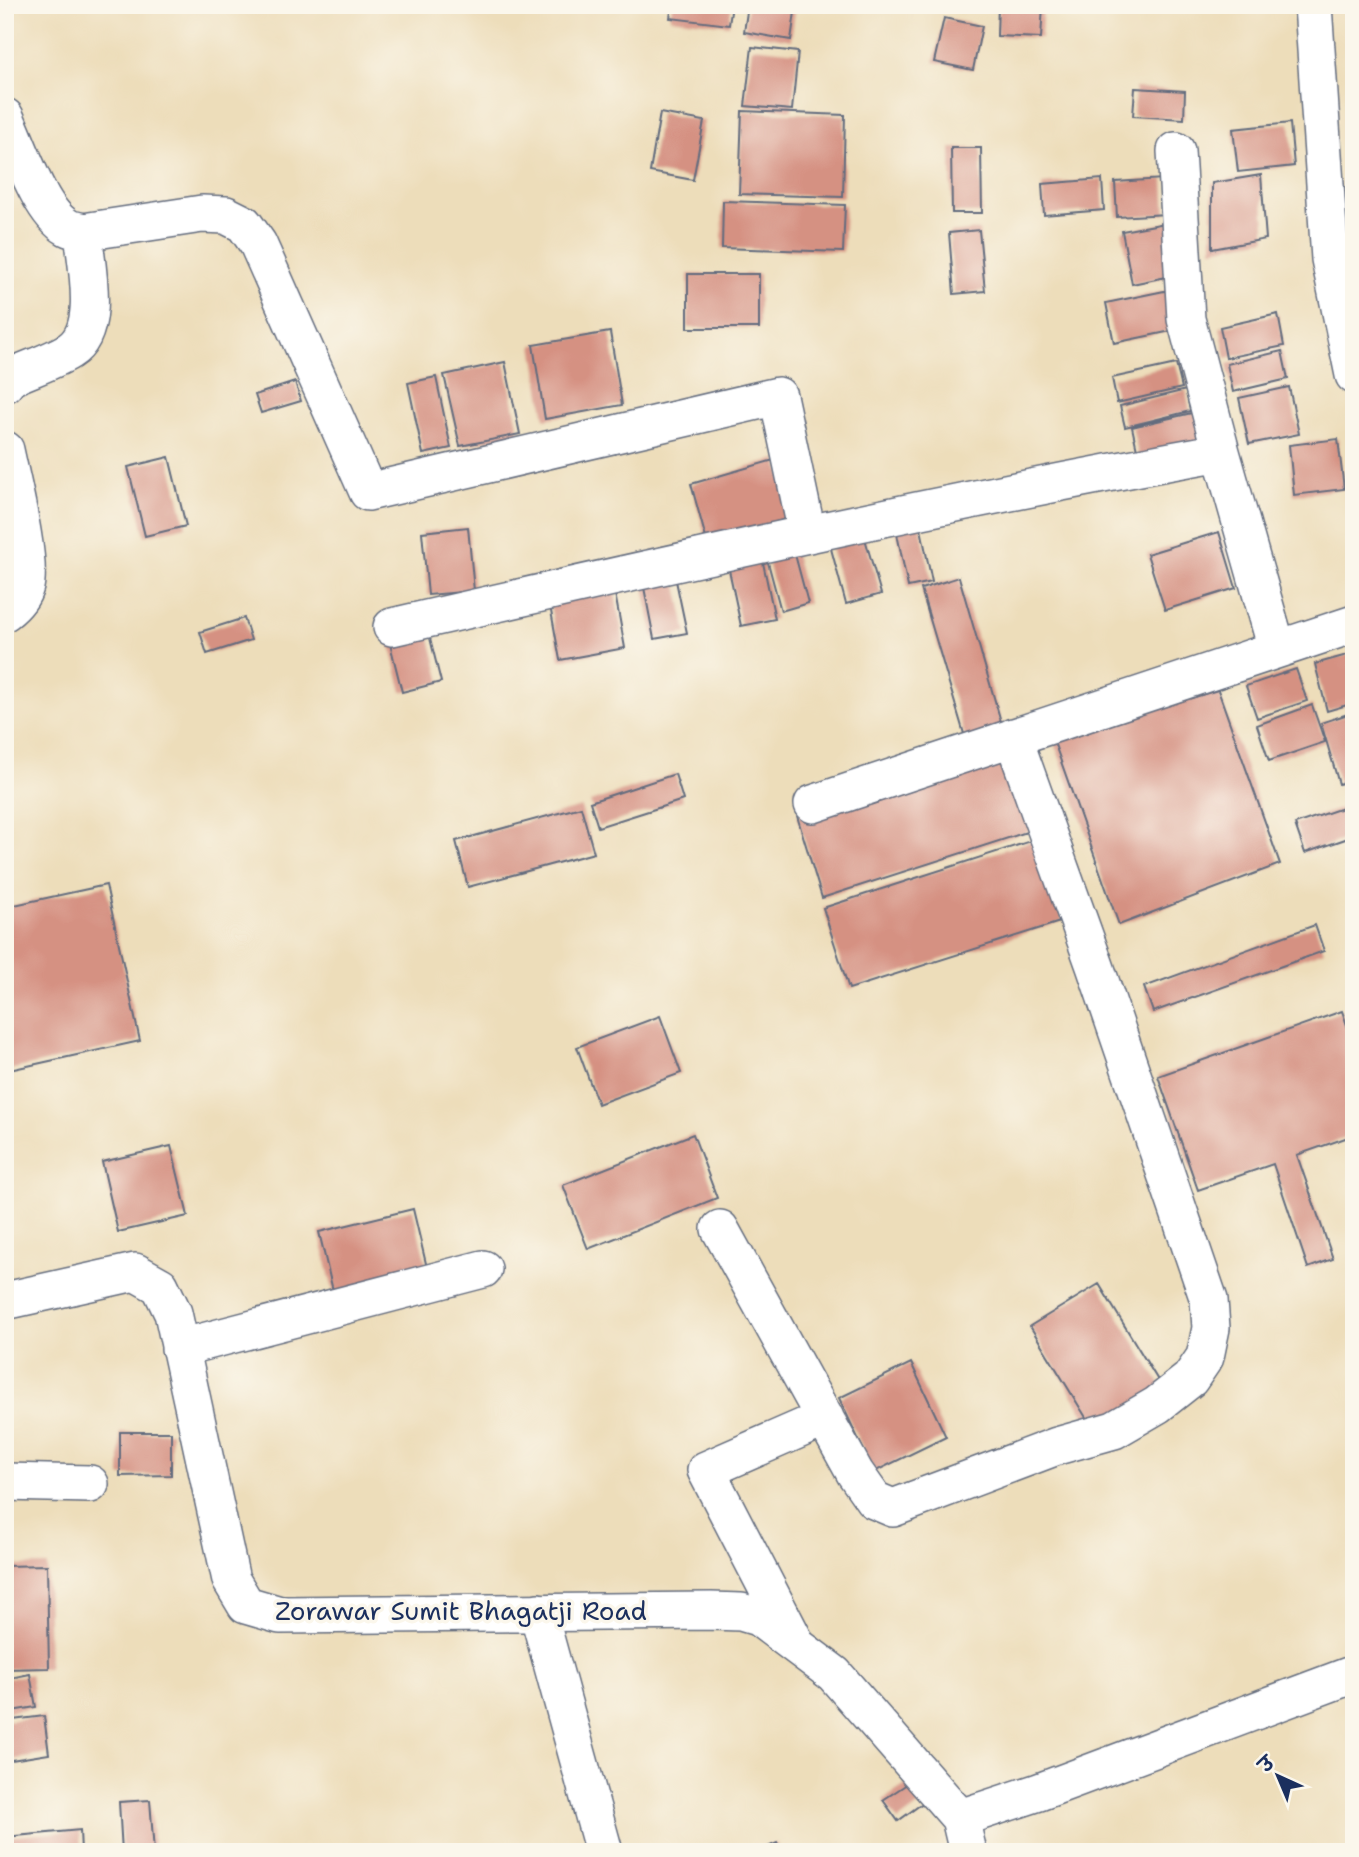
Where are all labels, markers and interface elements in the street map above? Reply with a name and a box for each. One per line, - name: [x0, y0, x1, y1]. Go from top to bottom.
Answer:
- street label: Zorawar Sumit Bhagatji Road: [275, 1593, 647, 1628]
- north arrow: [1244, 1742, 1314, 1812]
- text: उ: [1252, 1749, 1281, 1779]

